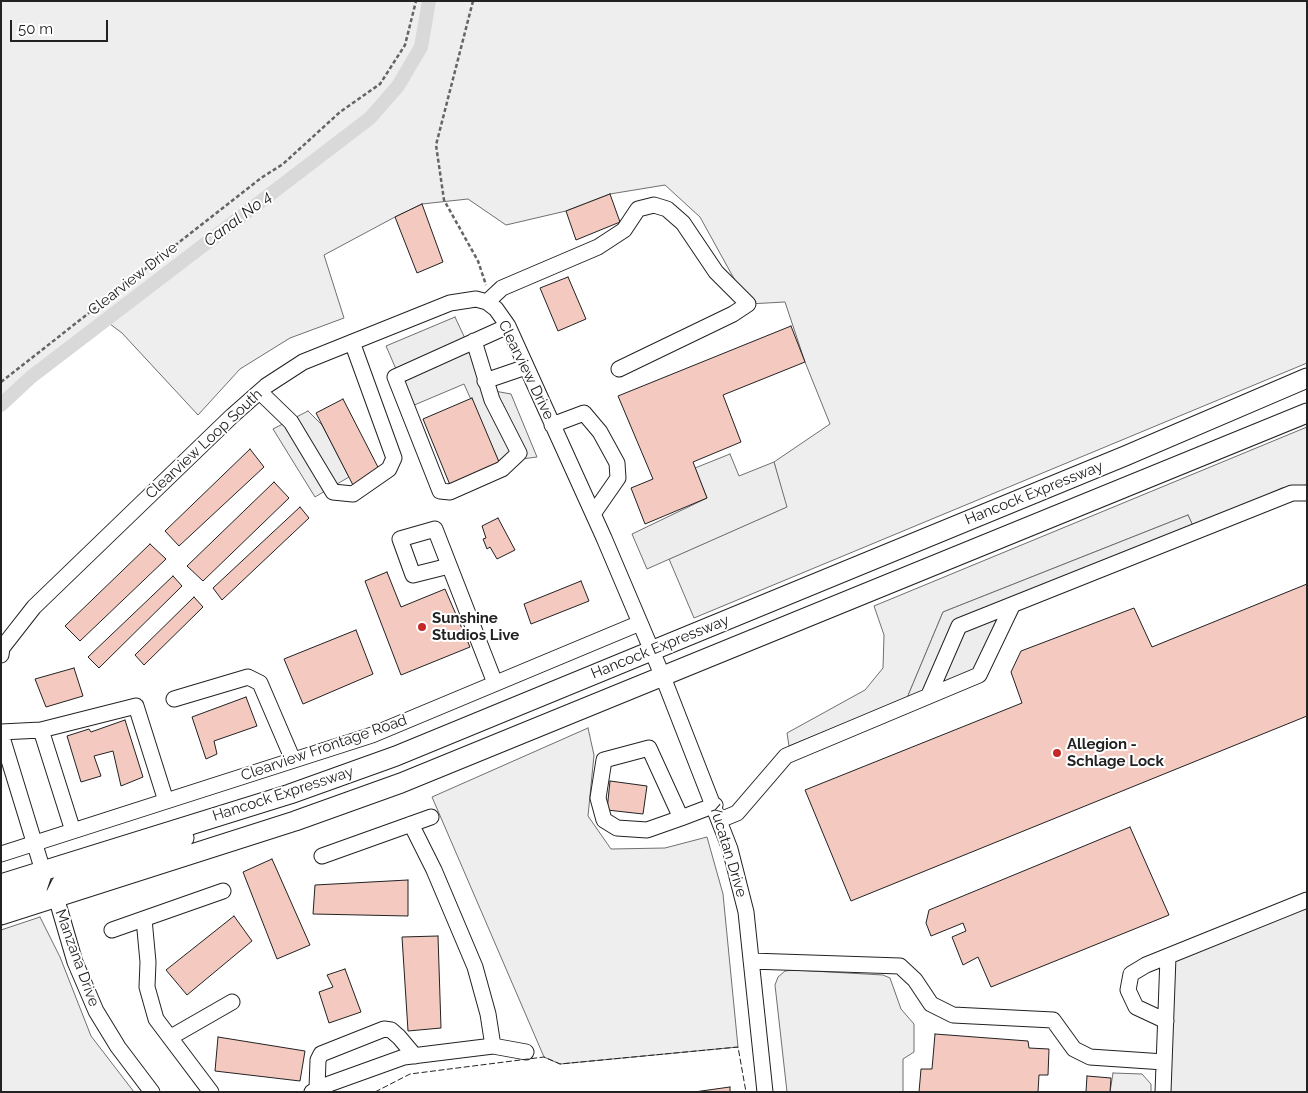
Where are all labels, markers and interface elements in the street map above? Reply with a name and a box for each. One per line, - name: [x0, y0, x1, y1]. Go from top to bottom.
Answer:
- scale bar: [12, 10, 110, 42]
- text: 50 m: [18, 20, 53, 38]
- water label: Canal No 4: [200, 187, 276, 251]
- street label: Clearview Drive: [85, 239, 181, 319]
- street label: Clearview Drive: [494, 317, 558, 423]
- street label: Clearview Loop South: [142, 385, 266, 503]
- street label: Hancock Expressway: [962, 457, 1106, 529]
- place label: Sunshine Studios Live: [432, 609, 519, 644]
- street label: Hancock Expressway: [588, 611, 732, 683]
- marker: Sunshine Studios Live: [416, 621, 428, 633]
- street label: Clearview Frontage Road: [239, 711, 409, 785]
- place label: Allegion - Schlage Lock: [1067, 735, 1164, 770]
- marker: Allegion - Schlage Lock: [1051, 747, 1063, 759]
- street label: Hancock Expressway: [210, 763, 356, 825]
- street label: Yucatan Drive: [705, 803, 751, 899]
- street label: Manzana Drive: [51, 907, 103, 1009]

